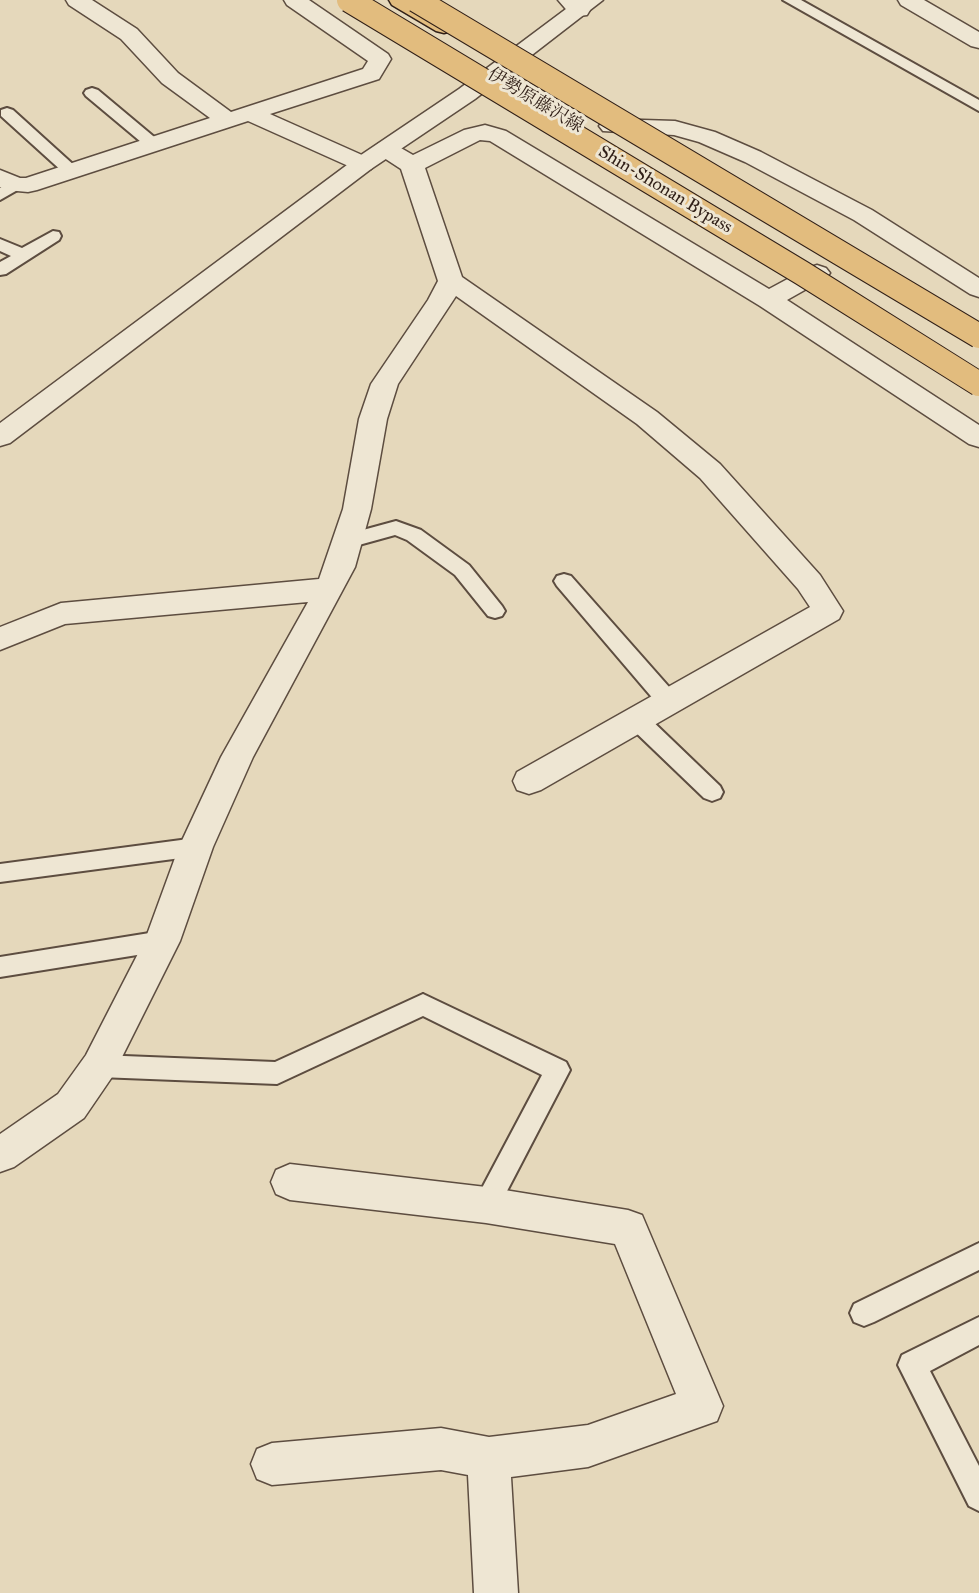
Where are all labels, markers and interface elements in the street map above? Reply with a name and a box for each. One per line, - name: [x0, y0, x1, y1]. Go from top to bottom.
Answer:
- street label: 伊勢原藤沢線: [483, 64, 587, 138]
- street label: Shin-Shonan Bypass: [594, 141, 736, 239]

